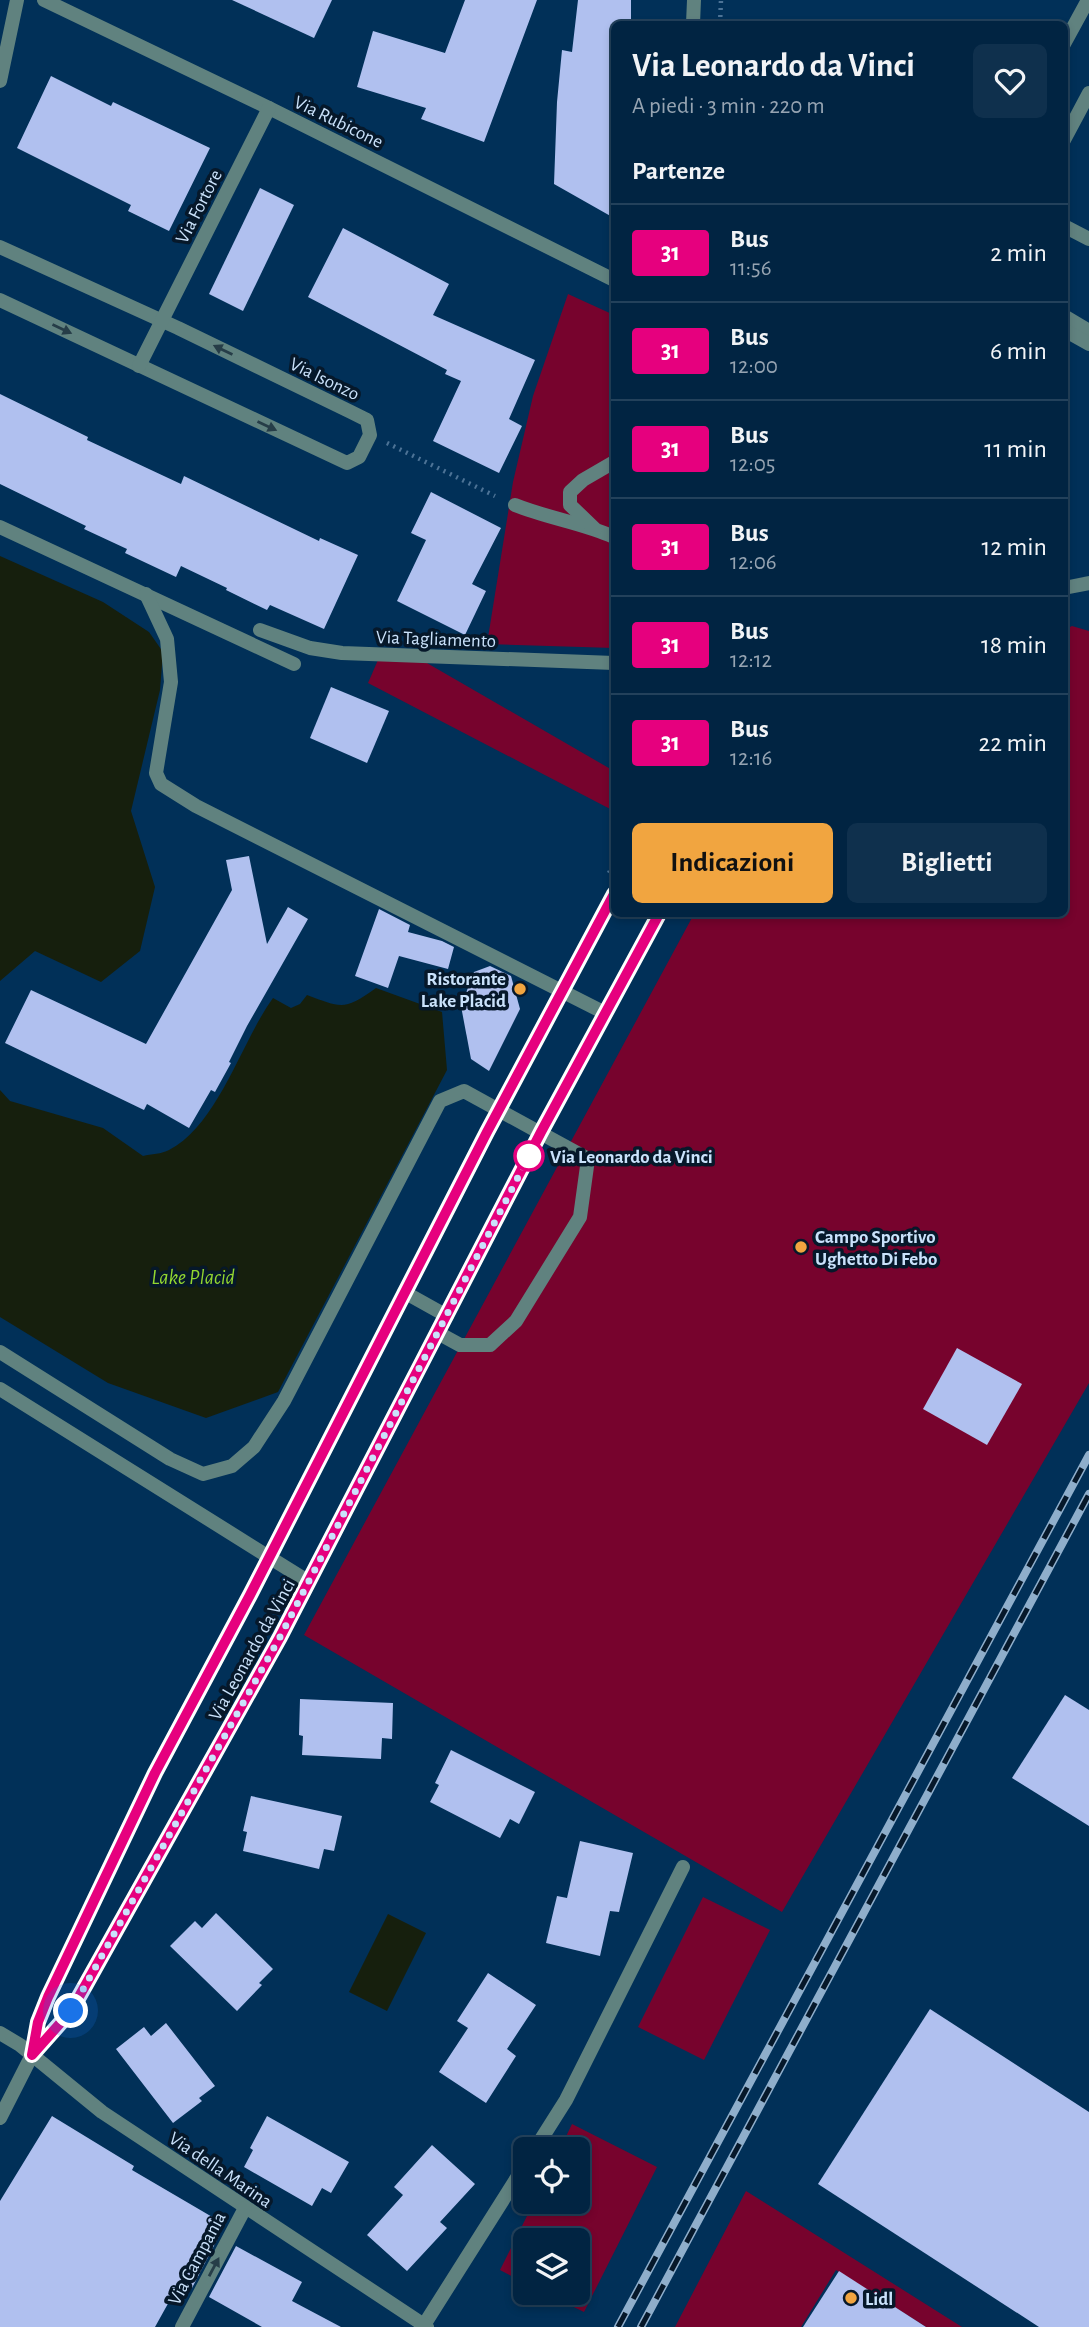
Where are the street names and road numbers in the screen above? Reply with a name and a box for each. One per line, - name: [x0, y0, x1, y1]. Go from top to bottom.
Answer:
- street label: Via Rubicone: [291, 93, 386, 152]
- street label: Via Fortore: [173, 167, 226, 247]
- street label: Via Isonzo: [287, 354, 362, 404]
- street label: Via Tagliamento: [376, 628, 496, 651]
- street label: Via Leonardo da Vinci: [206, 1576, 299, 1724]
- street label: Via della Marina: [165, 2129, 275, 2212]
- street label: Via Campania: [165, 2209, 230, 2308]

